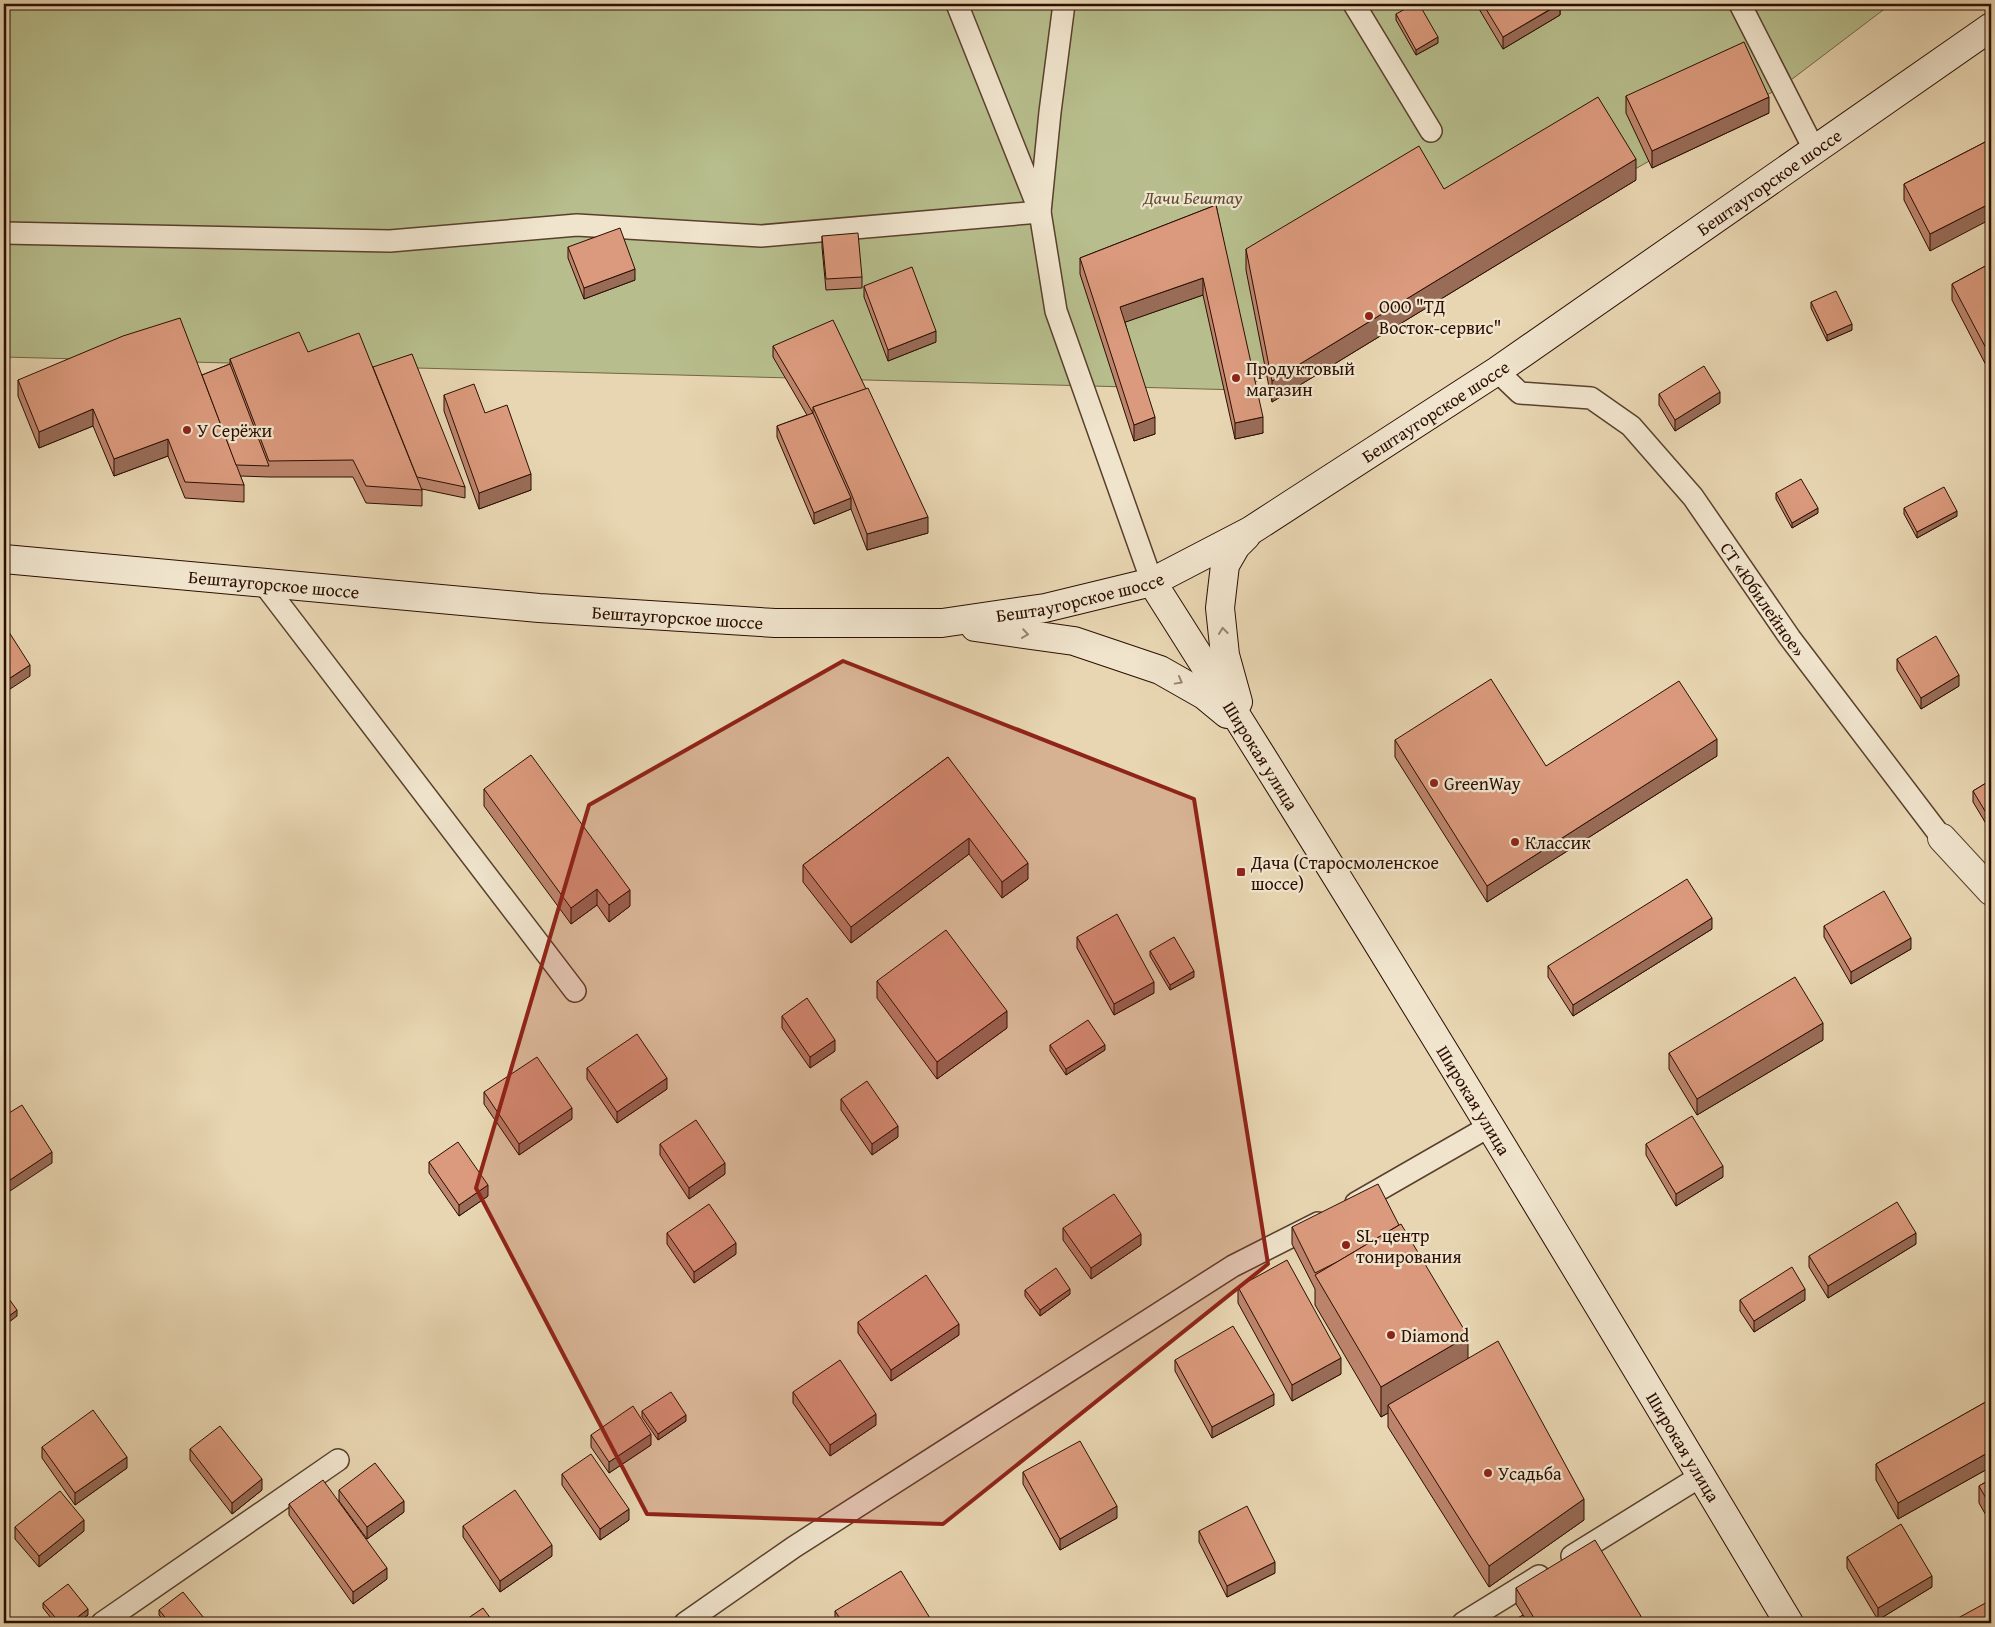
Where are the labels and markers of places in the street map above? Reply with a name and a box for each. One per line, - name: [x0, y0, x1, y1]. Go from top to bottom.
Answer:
- place label: ООО "ТД Восток-сервис": [1379, 293, 1501, 341]
- marker: ООО "ТД Восток-сервис": [1363, 310, 1375, 322]
- place label: Продуктовый магазин: [1246, 355, 1355, 403]
- marker: Продуктовый магазин: [1230, 372, 1242, 384]
- place label: У Серёжи: [197, 417, 273, 444]
- marker: У Серёжи: [181, 424, 193, 436]
- place label: GreenWay: [1444, 770, 1521, 797]
- marker: GreenWay: [1428, 777, 1440, 789]
- place label: Классик: [1525, 829, 1591, 856]
- marker: Классик: [1509, 836, 1521, 848]
- place label: Дача (Старосмоленское шоссе): [1250, 849, 1439, 897]
- marker: Дача (Старосмоленское шоссе): [1235, 866, 1247, 878]
- place label: SL, центр тонирования: [1356, 1222, 1462, 1270]
- marker: SL, центр тонирования: [1340, 1239, 1352, 1251]
- place label: Diamond: [1401, 1322, 1469, 1349]
- marker: Diamond: [1385, 1329, 1397, 1341]
- place label: Усадьба: [1498, 1460, 1562, 1487]
- marker: Усадьба: [1482, 1467, 1494, 1479]

